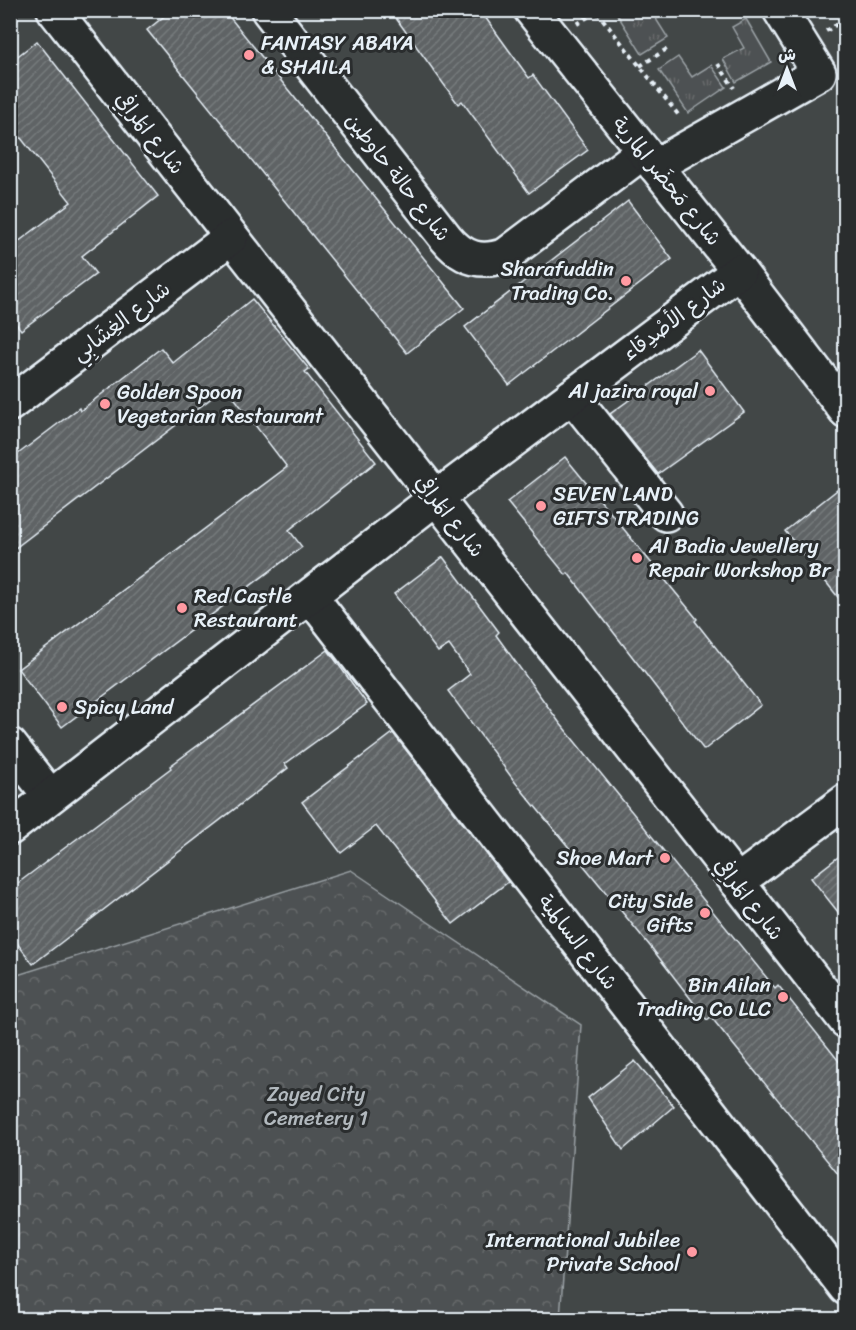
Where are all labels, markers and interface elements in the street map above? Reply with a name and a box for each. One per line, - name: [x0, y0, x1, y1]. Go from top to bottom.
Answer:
- place label: FANTASY ABAYA & SHAILA: [261, 24, 414, 86]
- north arrow: [757, 39, 817, 99]
- text: ش: [778, 40, 796, 69]
- marker: FANTASY ABAYA & SHAILA: [242, 48, 256, 62]
- street label: شارع المَرافِي: [105, 83, 195, 183]
- street label: شارع حالة حاوطين: [335, 104, 461, 250]
- street label: شارع مَحضَر المارية: [602, 107, 732, 255]
- place label: Sharafuddin Trading Co.: [500, 250, 614, 312]
- street label: شارع الأصْدِقاء: [613, 267, 735, 371]
- street label: شارع الغِشَابِي: [63, 271, 179, 371]
- marker: Sharafuddin Trading Co.: [619, 274, 633, 288]
- place label: Al jazira royal: [567, 372, 699, 410]
- place label: Golden Spoon Vegetarian Restaurant: [117, 373, 325, 435]
- marker: Al jazira royal: [703, 384, 717, 398]
- marker: Golden Spoon Vegetarian Restaurant: [98, 397, 112, 411]
- street label: شارع المَرافِي: [405, 466, 495, 566]
- place label: SEVEN LAND GIFTS TRADING: [553, 475, 699, 537]
- marker: SEVEN LAND GIFTS TRADING: [534, 499, 548, 513]
- place label: Al Badia Jewellery Repair Workshop Br: [648, 527, 832, 589]
- marker: Al Badia Jewellery Repair Workshop Br: [630, 551, 644, 565]
- place label: Red Castle Restaurant: [194, 577, 298, 639]
- marker: Red Castle Restaurant: [175, 601, 189, 615]
- place label: Spicy Land: [74, 688, 175, 726]
- marker: Spicy Land: [55, 700, 69, 714]
- place label: Shoe Mart: [556, 839, 655, 877]
- street label: شارع المَرافِي: [704, 849, 794, 949]
- marker: Shoe Mart: [658, 851, 672, 865]
- place label: City Side Gifts: [608, 882, 693, 944]
- street label: شارع السالمية: [528, 885, 628, 999]
- marker: City Side Gifts: [698, 906, 712, 920]
- place label: Bin Ailan Trading Co LLC: [636, 966, 771, 1028]
- marker: Bin Ailan Trading Co LLC: [776, 990, 790, 1004]
- park label: Zayed City Cemetery 1: [264, 1075, 368, 1137]
- place label: International Jubilee Private School: [485, 1221, 681, 1283]
- marker: International Jubilee Private School: [685, 1245, 699, 1259]

